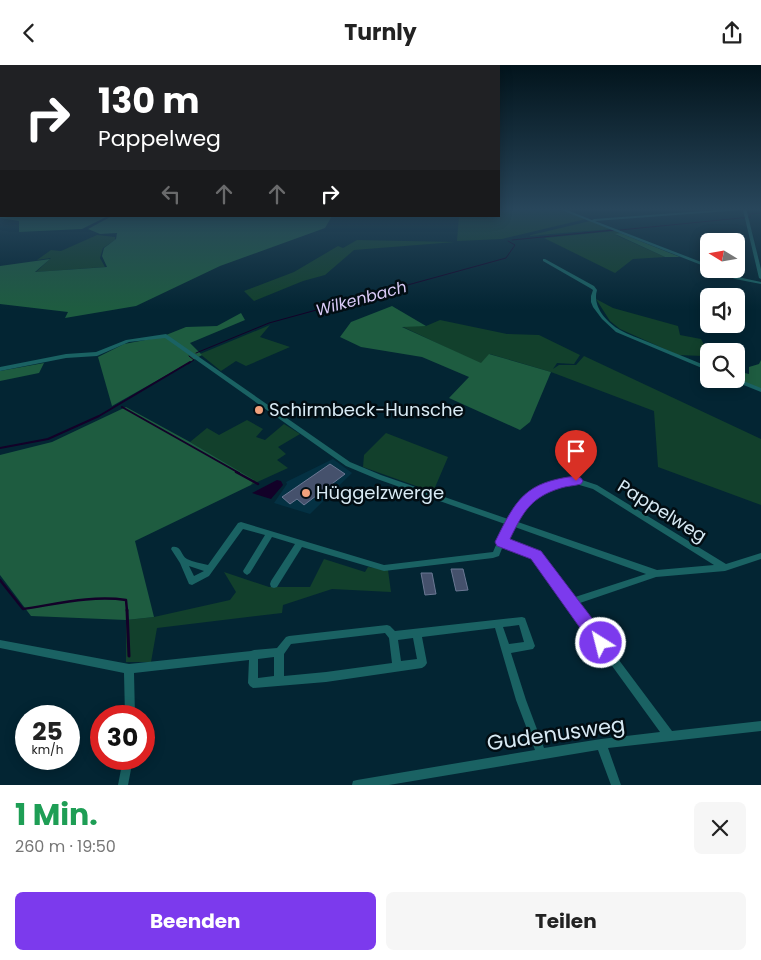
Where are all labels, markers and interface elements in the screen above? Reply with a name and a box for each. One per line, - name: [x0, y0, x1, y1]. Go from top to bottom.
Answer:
- text: Turnly: [344, 17, 417, 48]
- icon: back: [15, 19, 43, 47]
- icon: share: [718, 19, 746, 47]
- text: 130 m: [98, 76, 200, 125]
- icon: right: [15, 85, 80, 150]
- text: Pappelweg: [98, 123, 221, 154]
- icon: left: [157, 180, 185, 208]
- icon: ahead: [210, 180, 238, 208]
- icon: ahead: [263, 180, 291, 208]
- icon: right: [316, 180, 344, 208]
- north arrow: [700, 233, 745, 277]
- map controls: [700, 233, 745, 388]
- water label: Wilkenbach: [313, 275, 409, 322]
- button: sound: [700, 288, 745, 333]
- button: search: [700, 343, 745, 388]
- place label: Schirmbeck-Hunsche: [269, 397, 464, 422]
- marker: Schirmbeck-Hunsche: [253, 404, 265, 416]
- pin: [555, 430, 597, 481]
- icon: arrive: [562, 437, 590, 465]
- street label: Pappelweg: [613, 473, 712, 548]
- place label: Hüggelzwerge: [316, 480, 444, 505]
- marker: Hüggelzwerge: [300, 487, 312, 499]
- position arrow: [574, 616, 626, 668]
- speed limit sign: 30: [90, 705, 155, 770]
- street label: Gudenusweg: [485, 709, 627, 758]
- text: 25: [32, 714, 63, 749]
- text: km/h: [32, 741, 63, 758]
- text: 1 Min.: [15, 793, 98, 836]
- button: close: [694, 802, 746, 854]
- text: 260 m · 19:50: [15, 835, 116, 858]
- button: Beenden: [15, 892, 376, 950]
- button: Teilen: [386, 892, 746, 950]

